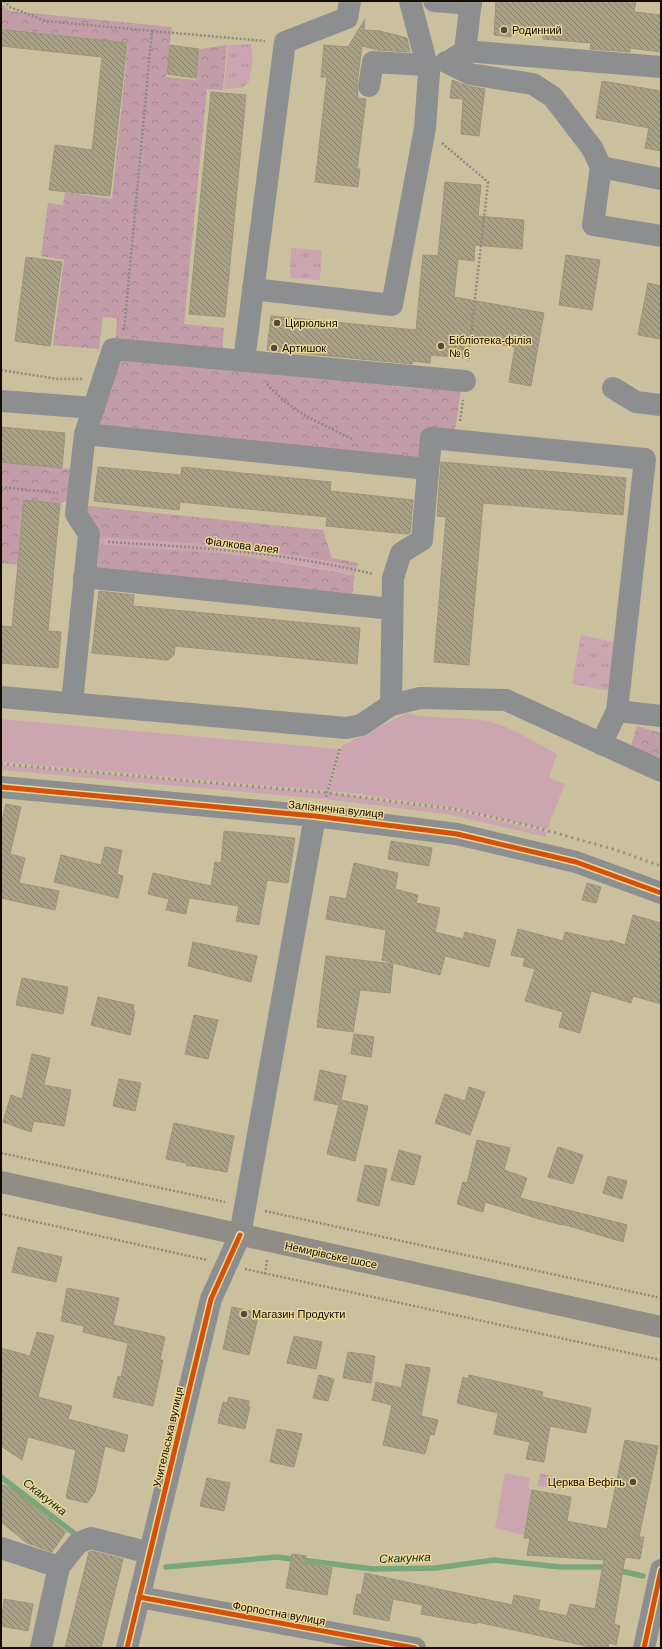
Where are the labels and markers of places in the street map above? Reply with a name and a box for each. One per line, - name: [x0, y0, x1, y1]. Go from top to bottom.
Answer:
- place label: Родинний: [512, 24, 562, 36]
- marker: Родинний: [499, 25, 509, 35]
- place label: Цирюльня: [285, 317, 338, 329]
- marker: Цирюльня: [272, 318, 282, 328]
- place label: Бібліотека-філія № 6: [449, 334, 531, 359]
- marker: Бібліотека-філія № 6: [436, 341, 446, 351]
- place label: Артишок: [282, 342, 326, 354]
- marker: Артишок: [269, 343, 279, 353]
- place label: Магазин Продукти: [252, 1308, 345, 1320]
- marker: Магазин Продукти: [239, 1309, 249, 1319]
- place label: Церква Вефіль: [548, 1476, 625, 1488]
- marker: Церква Вефіль: [628, 1477, 638, 1487]

